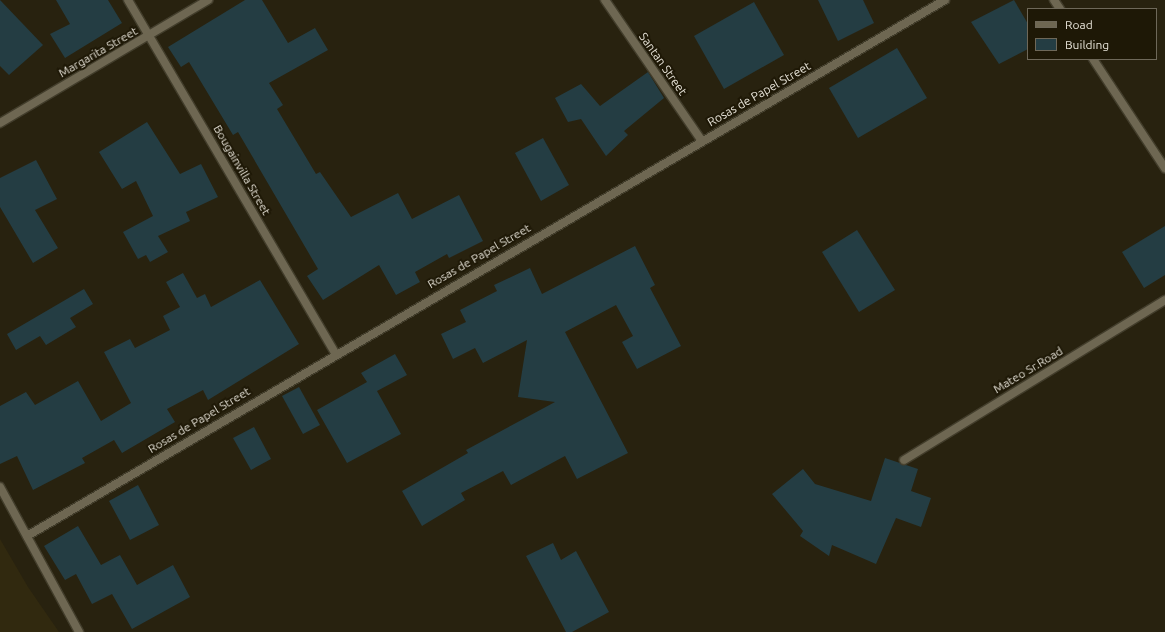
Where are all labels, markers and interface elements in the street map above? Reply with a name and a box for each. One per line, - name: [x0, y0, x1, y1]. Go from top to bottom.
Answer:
- legend: [1027, 8, 1157, 60]
- text: Road: [1065, 18, 1093, 31]
- street label: Margarita Street: [56, 24, 140, 80]
- street label: Santan Street: [636, 30, 690, 98]
- text: Building: [1065, 38, 1109, 51]
- street label: Rosas de Papel Street: [705, 59, 813, 129]
- street label: Bougainvilla Street: [210, 122, 274, 218]
- street label: Rosas de Papel Street: [425, 221, 533, 291]
- street label: Mateo Sr.Road: [991, 344, 1065, 396]
- street label: Rosas de Papel Street: [145, 384, 253, 456]

